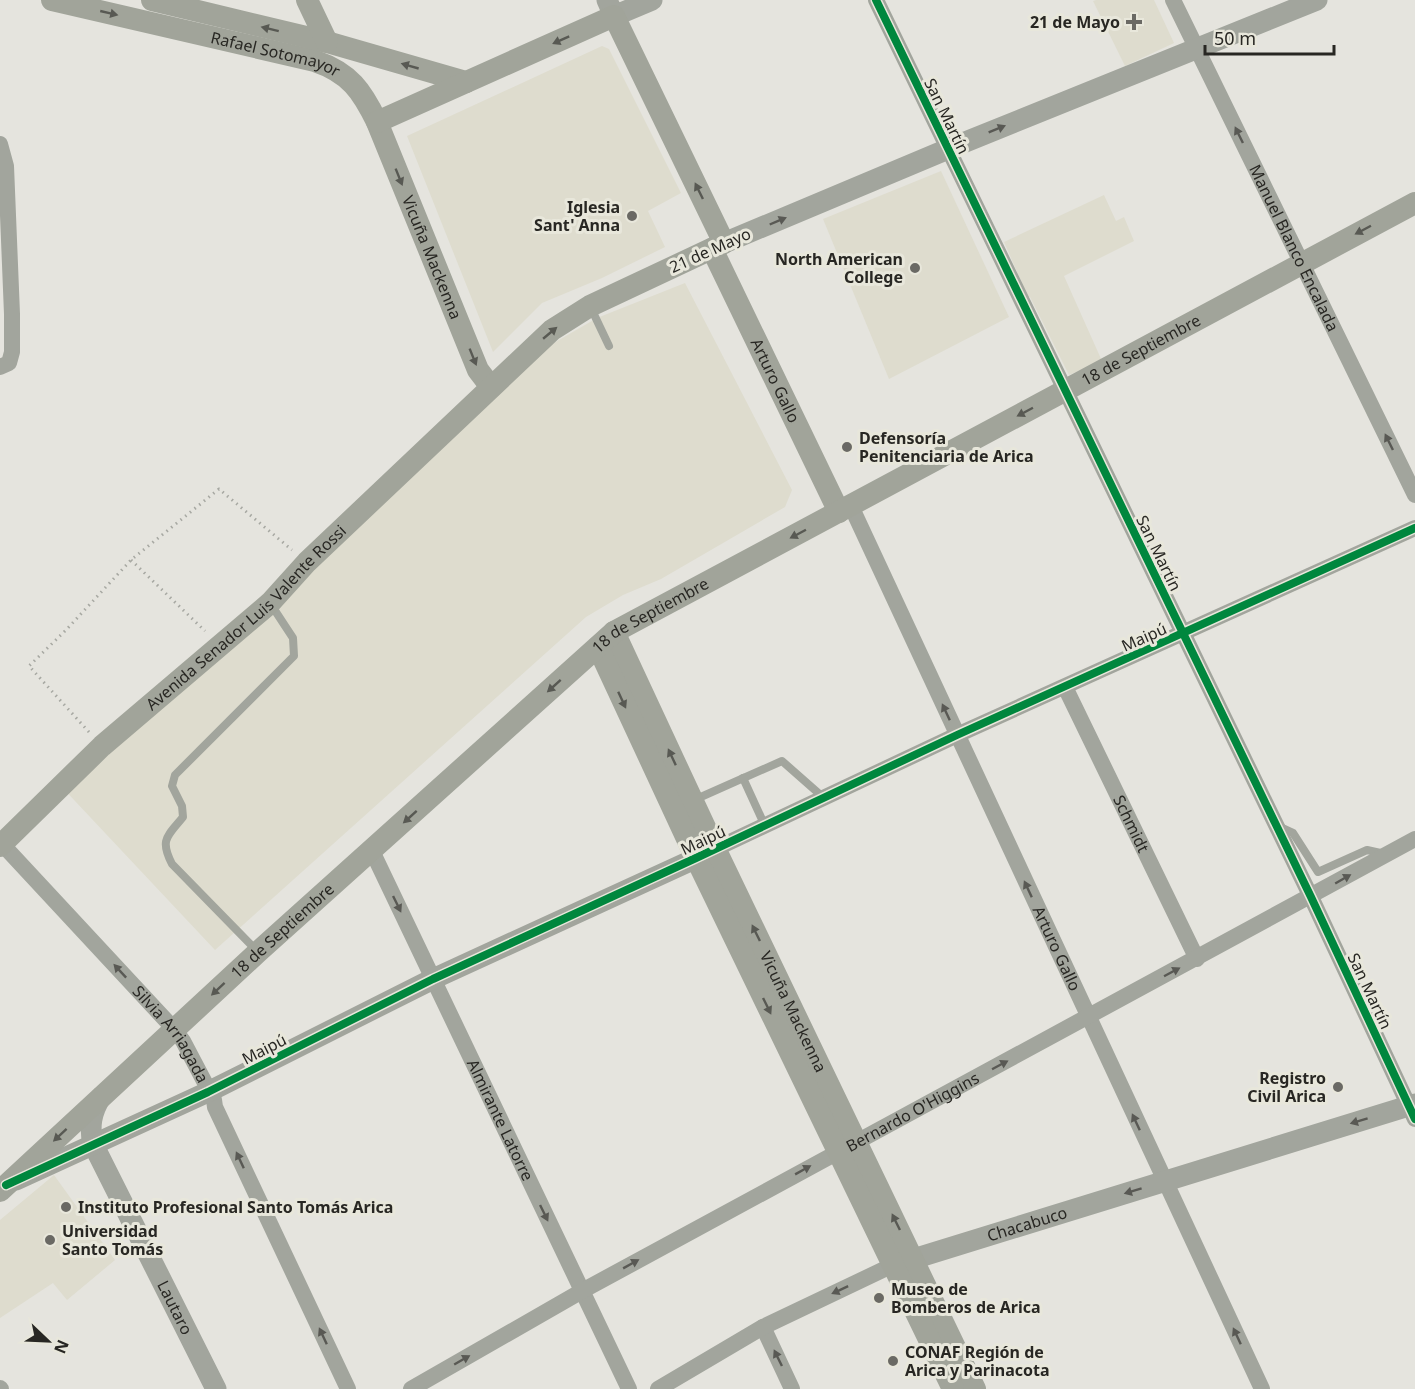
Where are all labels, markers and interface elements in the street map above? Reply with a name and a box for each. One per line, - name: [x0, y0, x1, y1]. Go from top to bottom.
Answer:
- one-way arrow: [99, 9, 118, 19]
- place label: 21 de Mayo: [1030, 11, 1120, 33]
- marker: 21 de Mayo: [1125, 13, 1143, 31]
- scale bar: [1205, 18, 1334, 56]
- one-way arrow: [261, 23, 279, 33]
- street label: Rafael Sotomayor: [209, 26, 345, 82]
- text: 50 m: [1214, 26, 1256, 50]
- one-way arrow: [551, 35, 569, 45]
- one-way arrow: [401, 61, 419, 70]
- street label: San Martín: [919, 74, 975, 158]
- one-way arrow: [988, 124, 1006, 133]
- one-way arrow: [1235, 127, 1244, 144]
- street label: Manuel Blanco Encalada: [1244, 161, 1344, 335]
- one-way arrow: [394, 168, 404, 186]
- one-way arrow: [694, 182, 703, 199]
- street label: Vicuña Mackenna: [397, 192, 467, 322]
- place label: Iglesia Sant' Anna: [534, 196, 620, 236]
- marker: Iglesia Sant' Anna: [625, 209, 639, 223]
- one-way arrow: [770, 216, 787, 225]
- street label: 21 de Mayo: [666, 222, 754, 278]
- one-way arrow: [1355, 225, 1372, 235]
- place label: North American College: [775, 248, 903, 288]
- marker: North American College: [908, 261, 922, 275]
- street label: 18 de Septiembre: [1077, 309, 1204, 391]
- one-way arrow: [542, 327, 557, 340]
- street label: Arturo Gallo: [746, 335, 805, 426]
- one-way arrow: [469, 348, 478, 366]
- one-way arrow: [1016, 407, 1033, 417]
- place label: Defensoría Penitenciaria de Arica: [859, 427, 1034, 467]
- one-way arrow: [1385, 434, 1394, 451]
- marker: Defensoría Penitenciaria de Arica: [840, 440, 854, 454]
- street label: San Martín: [1131, 511, 1187, 595]
- street label: Avenida Senador Luis Valente Rossi: [141, 520, 351, 715]
- one-way arrow: [789, 529, 806, 539]
- street label: 18 de Septiembre: [587, 572, 712, 658]
- street label: Maipú: [1118, 617, 1170, 657]
- one-way arrow: [547, 679, 562, 693]
- one-way arrow: [618, 691, 627, 708]
- one-way arrow: [941, 702, 951, 720]
- one-way arrow: [668, 749, 677, 766]
- street label: Schmidt: [1108, 791, 1155, 856]
- one-way arrow: [403, 810, 418, 823]
- street label: Maipú: [677, 820, 729, 860]
- one-way arrow: [1335, 874, 1352, 884]
- street label: 18 de Septiembre: [226, 878, 339, 983]
- one-way arrow: [1024, 880, 1033, 897]
- one-way arrow: [393, 895, 402, 912]
- street label: Arturo Gallo: [1028, 902, 1086, 994]
- one-way arrow: [752, 925, 761, 942]
- street label: Vicuña Mackenna: [755, 947, 832, 1076]
- street label: San Martín: [1343, 949, 1397, 1033]
- one-way arrow: [114, 964, 127, 979]
- one-way arrow: [1164, 967, 1181, 977]
- street label: Silvia Arriagada: [128, 981, 214, 1087]
- one-way arrow: [211, 982, 225, 996]
- one-way arrow: [762, 997, 771, 1014]
- street label: Maipú: [238, 1028, 290, 1070]
- street label: Almirante Latorre: [462, 1055, 539, 1184]
- one-way arrow: [992, 1060, 1009, 1070]
- street label: Bernardo O'Higgins: [842, 1067, 983, 1157]
- place label: Registro Civil Arica: [1247, 1067, 1326, 1107]
- marker: Registro Civil Arica: [1331, 1080, 1345, 1094]
- one-way arrow: [1132, 1113, 1141, 1130]
- one-way arrow: [1350, 1117, 1368, 1126]
- one-way arrow: [52, 1128, 67, 1142]
- one-way arrow: [236, 1151, 245, 1168]
- one-way arrow: [794, 1165, 811, 1175]
- one-way arrow: [1124, 1187, 1142, 1196]
- place label: Instituto Profesional Santo Tomás Arica: [78, 1196, 393, 1218]
- marker: Instituto Profesional Santo Tomás Arica: [59, 1200, 73, 1214]
- street label: Chacabuco: [984, 1201, 1070, 1247]
- one-way arrow: [540, 1204, 549, 1221]
- one-way arrow: [892, 1214, 901, 1231]
- place label: Universidad Santo Tomás: [62, 1220, 163, 1260]
- marker: Universidad Santo Tomás: [43, 1233, 57, 1247]
- one-way arrow: [623, 1259, 640, 1269]
- street label: Lautaro: [152, 1277, 198, 1338]
- place label: Museo de Bomberos de Arica: [891, 1278, 1041, 1318]
- one-way arrow: [831, 1286, 848, 1295]
- marker: Museo de Bomberos de Arica: [872, 1291, 886, 1305]
- north arrow: [18, 1311, 78, 1371]
- one-way arrow: [319, 1328, 328, 1345]
- one-way arrow: [1233, 1328, 1242, 1345]
- text: N: [49, 1337, 74, 1357]
- place label: CONAF Región de Arica y Parinacota: [905, 1341, 1050, 1381]
- one-way arrow: [773, 1350, 782, 1367]
- marker: CONAF Región de Arica y Parinacota: [886, 1354, 900, 1368]
- one-way arrow: [454, 1355, 471, 1365]

